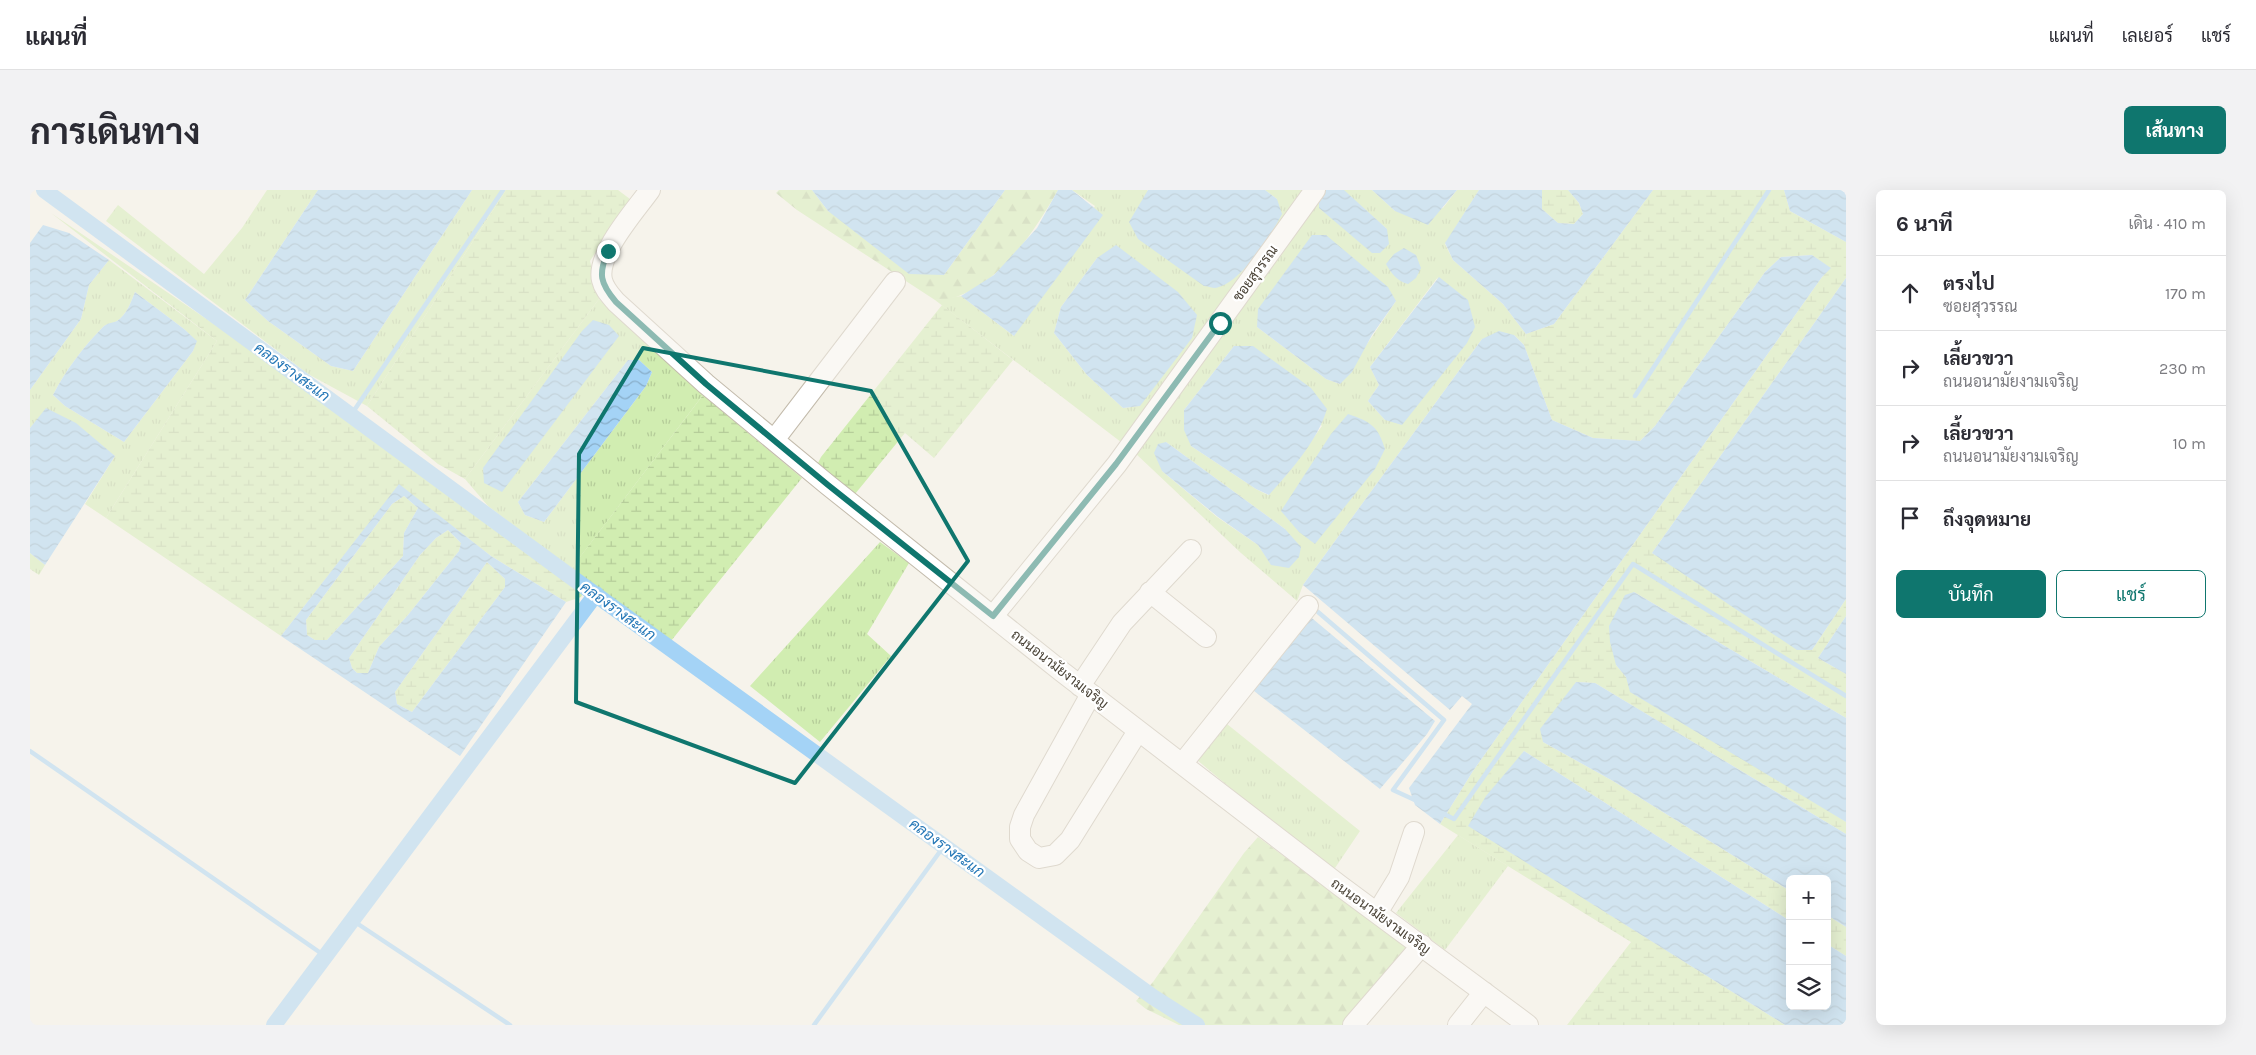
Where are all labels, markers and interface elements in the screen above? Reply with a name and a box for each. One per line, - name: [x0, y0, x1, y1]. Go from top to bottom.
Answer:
- text: แผนที่: [25, 23, 87, 51]
- text: แผนที่: [2049, 25, 2094, 47]
- text: เลเยอร์: [2122, 25, 2173, 47]
- text: แชร์: [2201, 25, 2231, 47]
- button: เส้นทาง: [2124, 106, 2226, 154]
- text: การเดินทาง: [30, 112, 200, 153]
- text: 6 นาที: [1896, 212, 1953, 236]
- text: เดิน · 410 m: [2128, 214, 2206, 233]
- route end: [597, 240, 620, 263]
- street label: ซอยสุวรรณ: [1229, 242, 1282, 305]
- text: ตรงไป: [1943, 273, 1995, 295]
- icon: ahead: [1896, 279, 1924, 307]
- text: 170 m: [2165, 284, 2206, 303]
- text: ซอยสุวรรณ: [1943, 297, 2018, 316]
- route start: [1209, 312, 1232, 335]
- water label: คลองรางสะแก: [251, 339, 333, 405]
- text: เลี้ยวขวา: [1943, 348, 2014, 370]
- icon: right: [1896, 354, 1924, 382]
- text: 230 m: [2159, 359, 2206, 378]
- text: ถนนอนามัยงามเจริญ: [1943, 372, 2079, 391]
- text: เลี้ยวขวา: [1943, 423, 2014, 445]
- icon: right: [1896, 429, 1924, 457]
- text: 10 m: [2172, 434, 2206, 453]
- text: ถนนอนามัยงามเจริญ: [1943, 447, 2079, 466]
- icon: arrive: [1896, 504, 1924, 532]
- text: ถึงจุดหมาย: [1943, 509, 2031, 531]
- button: บันทึก: [1896, 570, 2046, 618]
- button: แชร์: [2056, 570, 2206, 618]
- water label: คลองรางสะแก: [577, 578, 659, 644]
- street label: ถนนอนามัยงามเจริญ: [1008, 626, 1112, 713]
- water label: คลองรางสะแก: [906, 815, 988, 881]
- street label: ถนนอนามัยงามเจริญ: [1328, 875, 1434, 958]
- map controls: [1786, 875, 1831, 1010]
- button: +: [1786, 875, 1831, 920]
- button: −: [1786, 920, 1831, 965]
- button: layers: [1786, 965, 1831, 1010]

